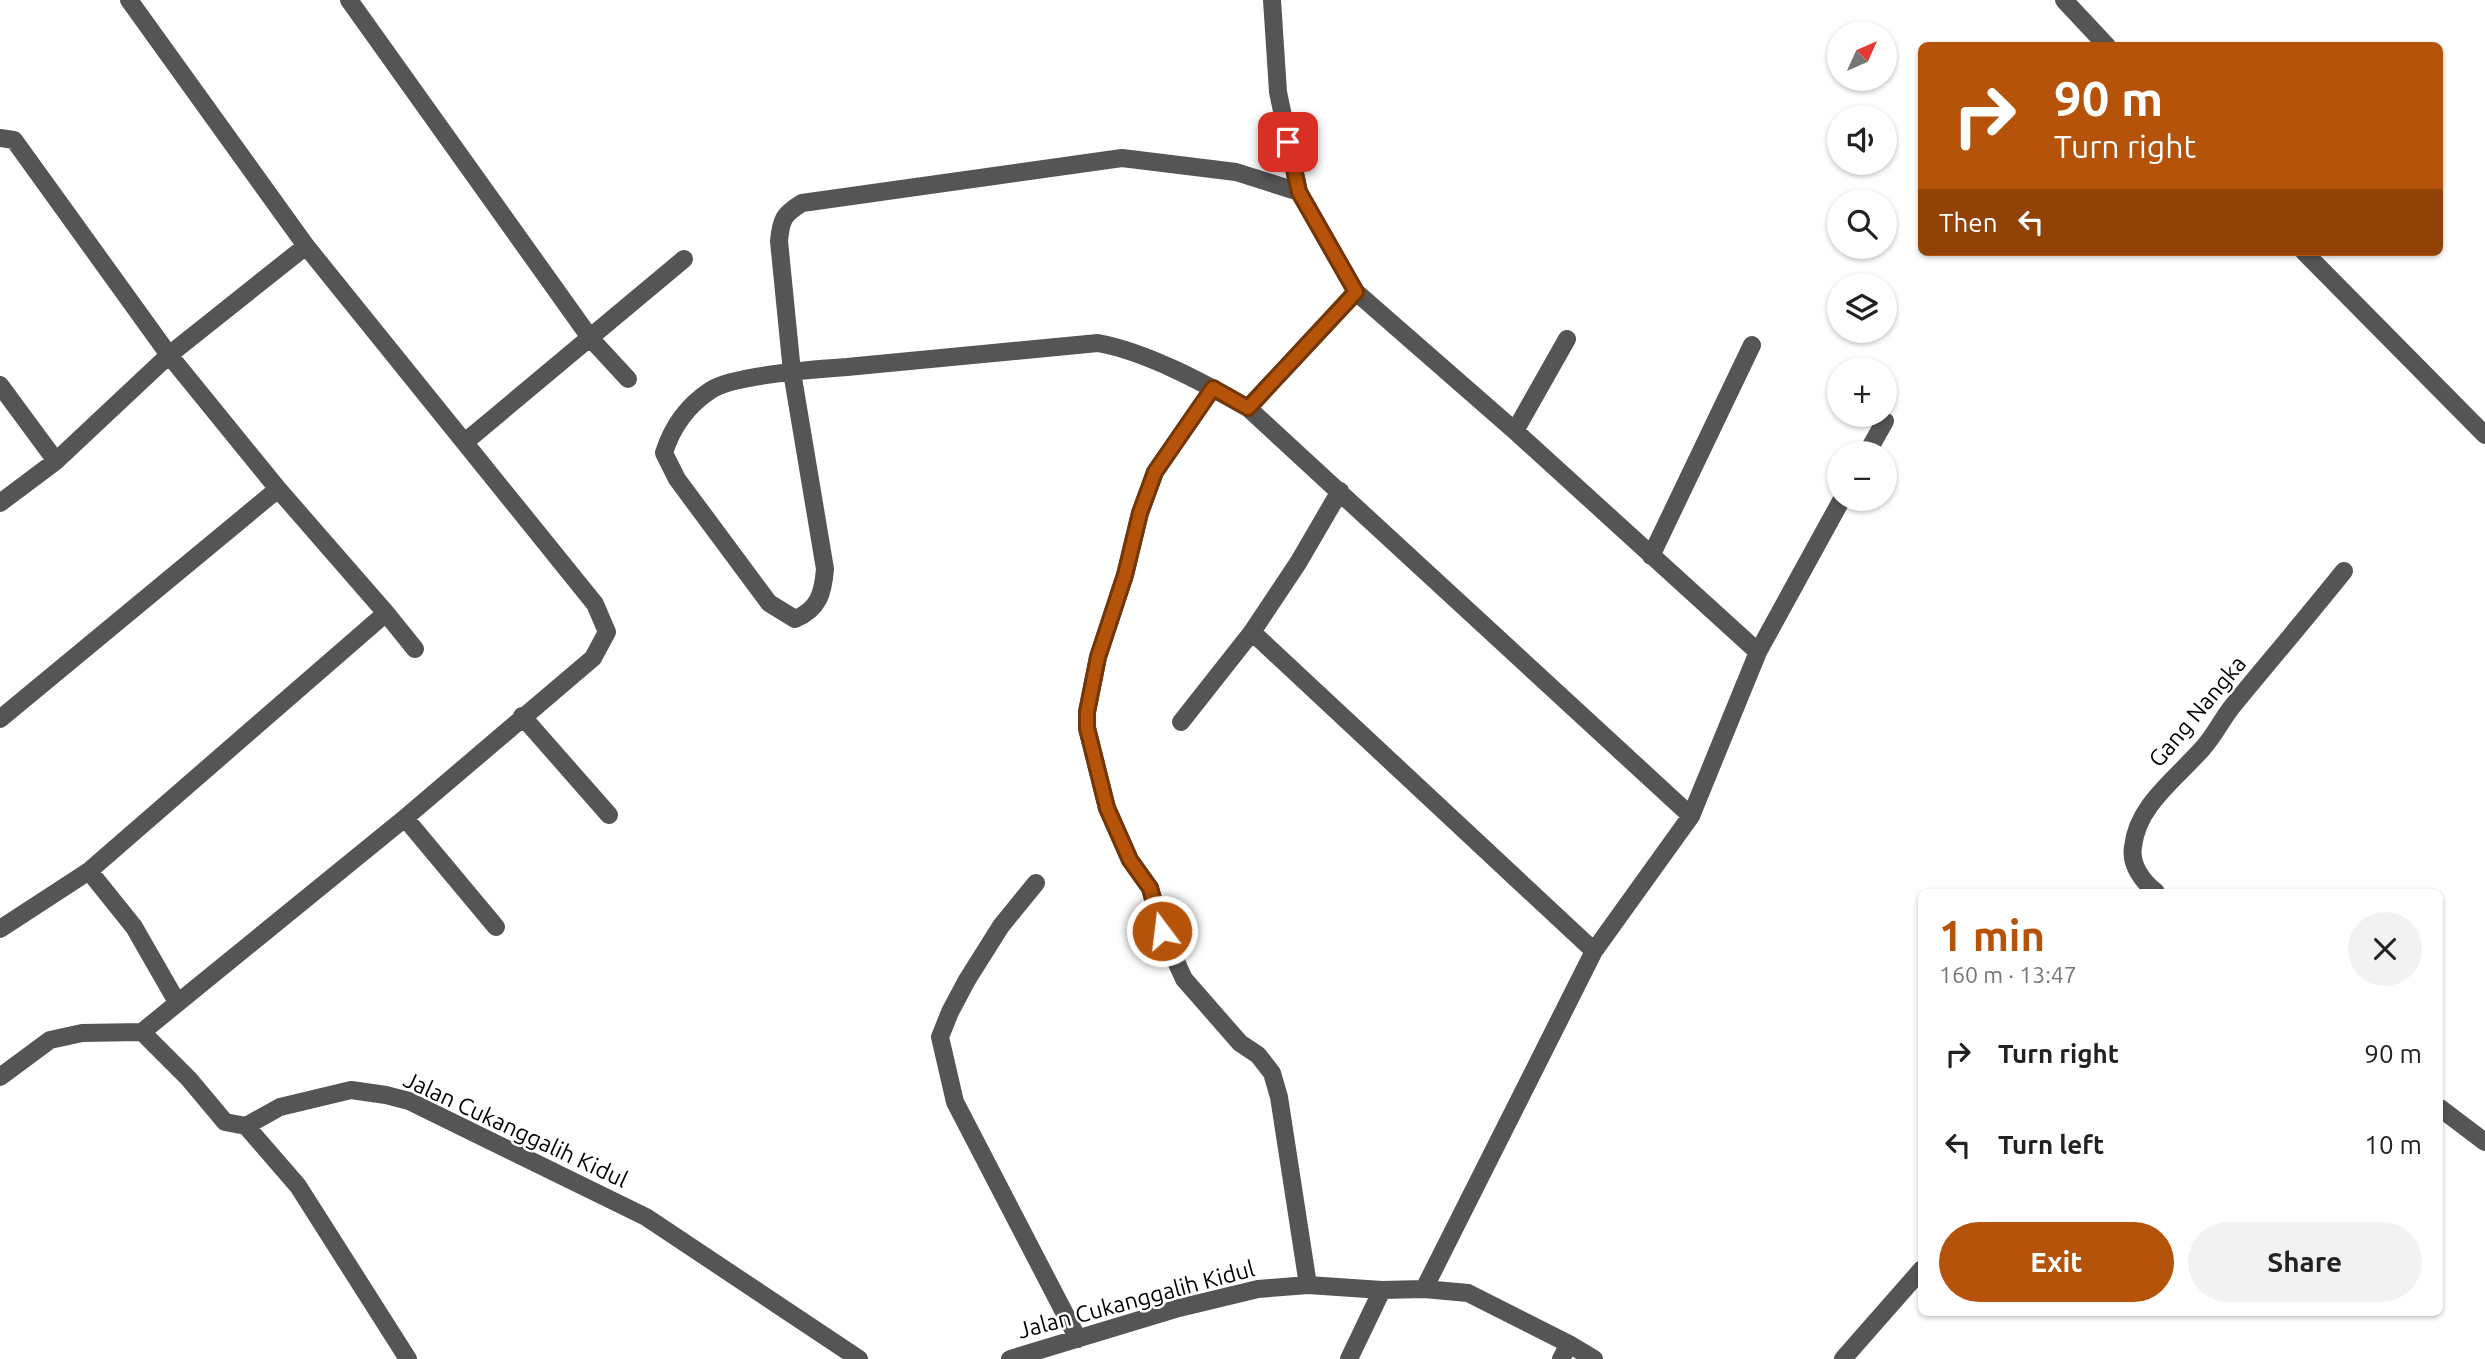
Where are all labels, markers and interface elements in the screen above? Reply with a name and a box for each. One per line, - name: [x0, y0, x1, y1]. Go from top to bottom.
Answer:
- north arrow: [1827, 21, 1897, 91]
- map controls: [1827, 21, 1897, 511]
- icon: right: [1939, 70, 2030, 161]
- text: 90 m: [2054, 70, 2163, 125]
- button: sound: [1827, 105, 1897, 175]
- pin: [1258, 112, 1318, 172]
- icon: arrive: [1269, 123, 1307, 161]
- text: Turn right: [2054, 128, 2196, 164]
- button: search: [1827, 189, 1897, 259]
- icon: left: [2012, 203, 2050, 241]
- text: Then: [1939, 208, 1998, 237]
- button: layers: [1827, 273, 1897, 343]
- button: +: [1827, 357, 1897, 427]
- button: −: [1827, 441, 1897, 511]
- street label: Gang Nangka: [2143, 651, 2251, 771]
- position arrow: [1125, 894, 1199, 968]
- text: 1 min: [1939, 912, 2045, 959]
- button: close: [2348, 912, 2422, 986]
- text: 160 m · 13:47: [1939, 962, 2077, 987]
- icon: right: [1939, 1035, 1977, 1073]
- text: Turn right: [1998, 1039, 2119, 1068]
- text: 90 m: [2364, 1039, 2422, 1068]
- street label: Jalan Cukanggalih Kidul: [400, 1066, 632, 1192]
- icon: left: [1939, 1126, 1977, 1164]
- text: Turn left: [1998, 1130, 2104, 1159]
- text: 10 m: [2364, 1130, 2422, 1159]
- button: Exit: [1939, 1222, 2174, 1302]
- button: Share: [2188, 1222, 2422, 1302]
- street label: Jalan Cukanggalih Kidul: [1015, 1255, 1257, 1343]

